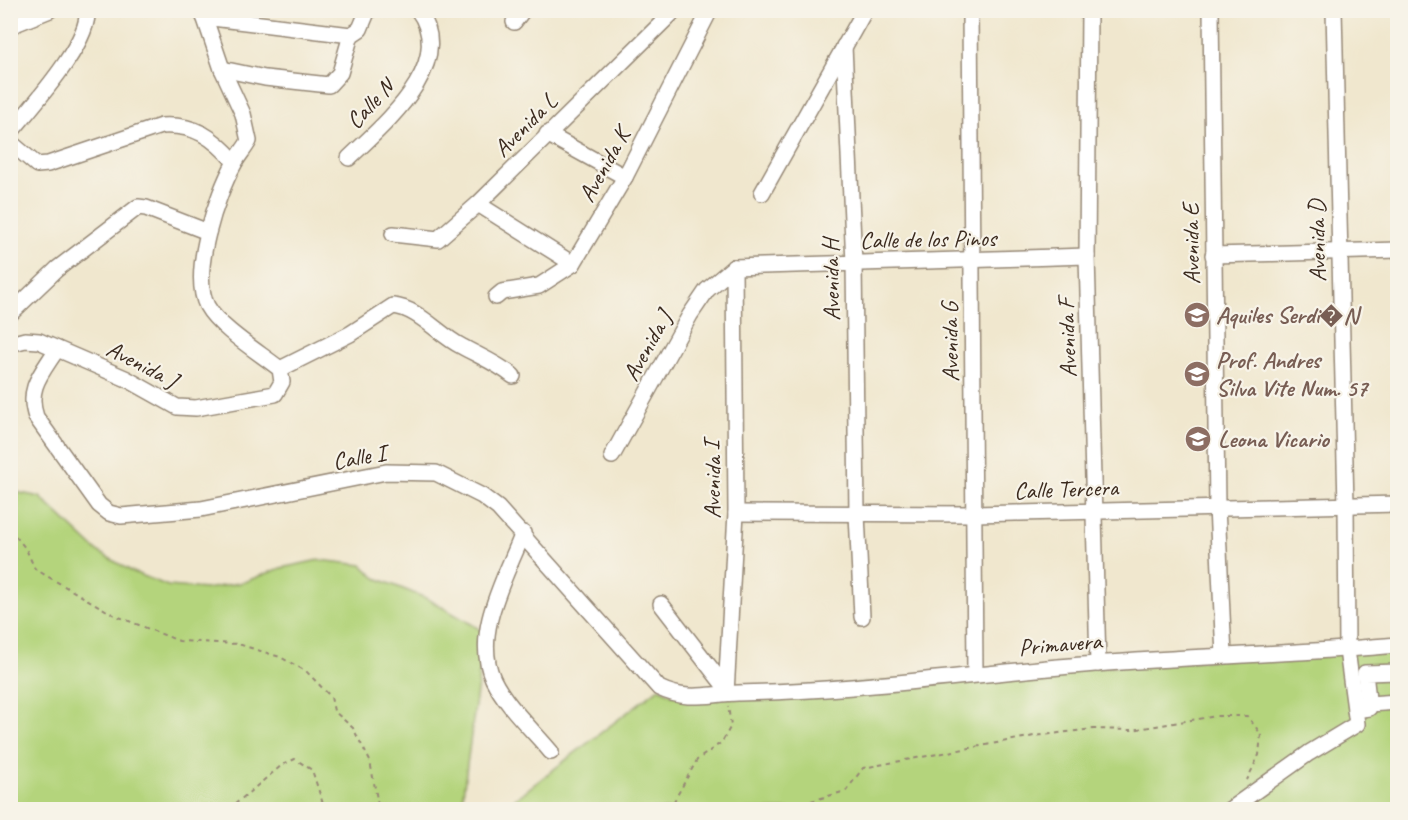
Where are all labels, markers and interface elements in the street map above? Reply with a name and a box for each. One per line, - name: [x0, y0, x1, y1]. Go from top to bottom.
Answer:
- street label: Calle N: [340, 70, 403, 135]
- street label: Avenida L: [487, 86, 564, 163]
- street label: Avenida K: [571, 118, 639, 207]
- street label: Avenida D: [1301, 198, 1333, 282]
- street label: Avenida E: [1175, 200, 1207, 285]
- street label: Calle de los Pinos: [860, 223, 999, 255]
- street label: Avenida H: [815, 234, 847, 321]
- street label: Avenida F: [1050, 293, 1083, 378]
- street label: Avenida G: [934, 300, 966, 382]
- school or university icon: Aquiles Serdi�N: [1182, 300, 1212, 330]
- place label: Aquiles Serdi�N: [1216, 300, 1362, 330]
- street label: Avenida J: [616, 303, 680, 386]
- street label: Avenida J: [102, 334, 186, 396]
- place label: Prof. Andres Silva Vite Num. 57: [1216, 345, 1369, 403]
- school or university icon: Prof. Andres Silva Vite Num. 57: [1182, 359, 1212, 389]
- school or university icon: Leona Vicario: [1183, 424, 1213, 454]
- place label: Leona Vicario: [1218, 424, 1331, 454]
- street label: Avenida I: [697, 436, 727, 519]
- street label: Calle I: [330, 437, 393, 476]
- street label: Calle Tercera: [1013, 472, 1120, 506]
- street label: Primavera: [1017, 625, 1104, 663]

